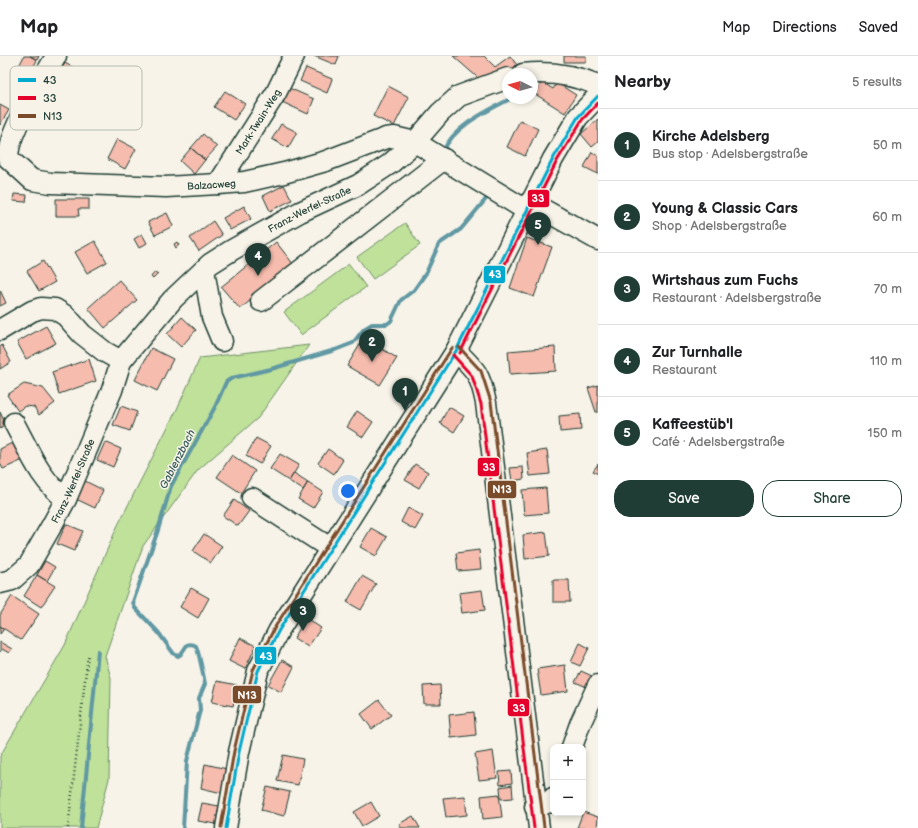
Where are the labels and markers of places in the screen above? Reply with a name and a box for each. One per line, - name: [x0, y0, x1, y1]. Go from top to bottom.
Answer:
- pin: 5: [525, 212, 551, 245]
- pin: 4: [245, 243, 271, 276]
- pin: 2: [359, 329, 385, 362]
- pin: 1: [392, 378, 418, 411]
- pin: 3: [290, 598, 316, 631]

